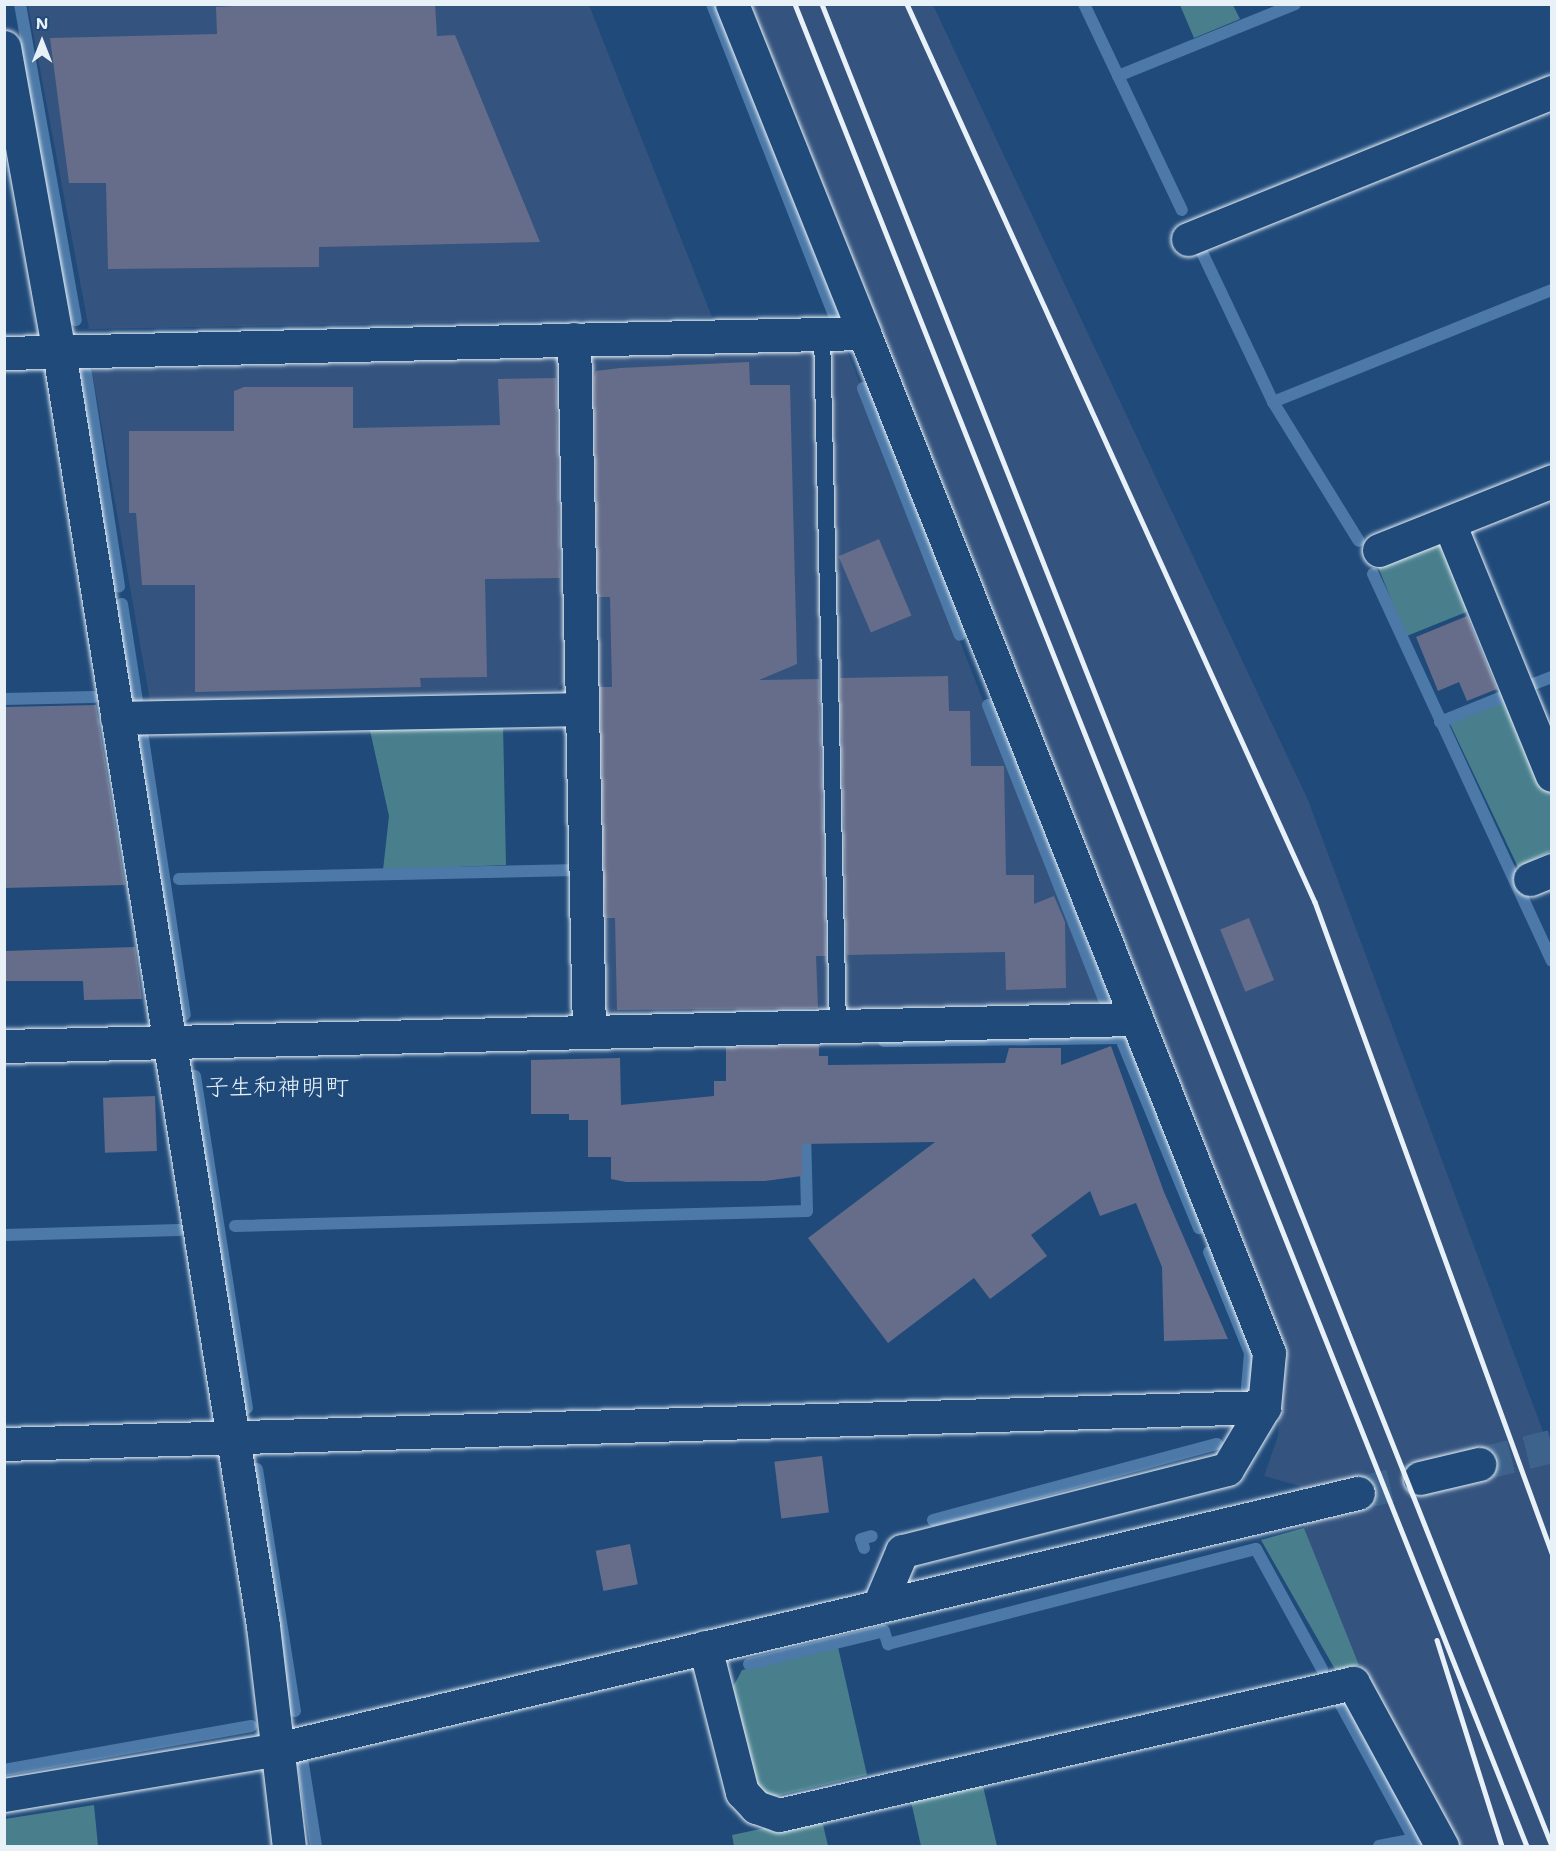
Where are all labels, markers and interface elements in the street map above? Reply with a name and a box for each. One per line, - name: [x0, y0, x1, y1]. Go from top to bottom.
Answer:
- north arrow: [12, 12, 72, 72]
- text: N: [36, 13, 48, 34]
- district label: 子生和神明町: [205, 1074, 349, 1102]

